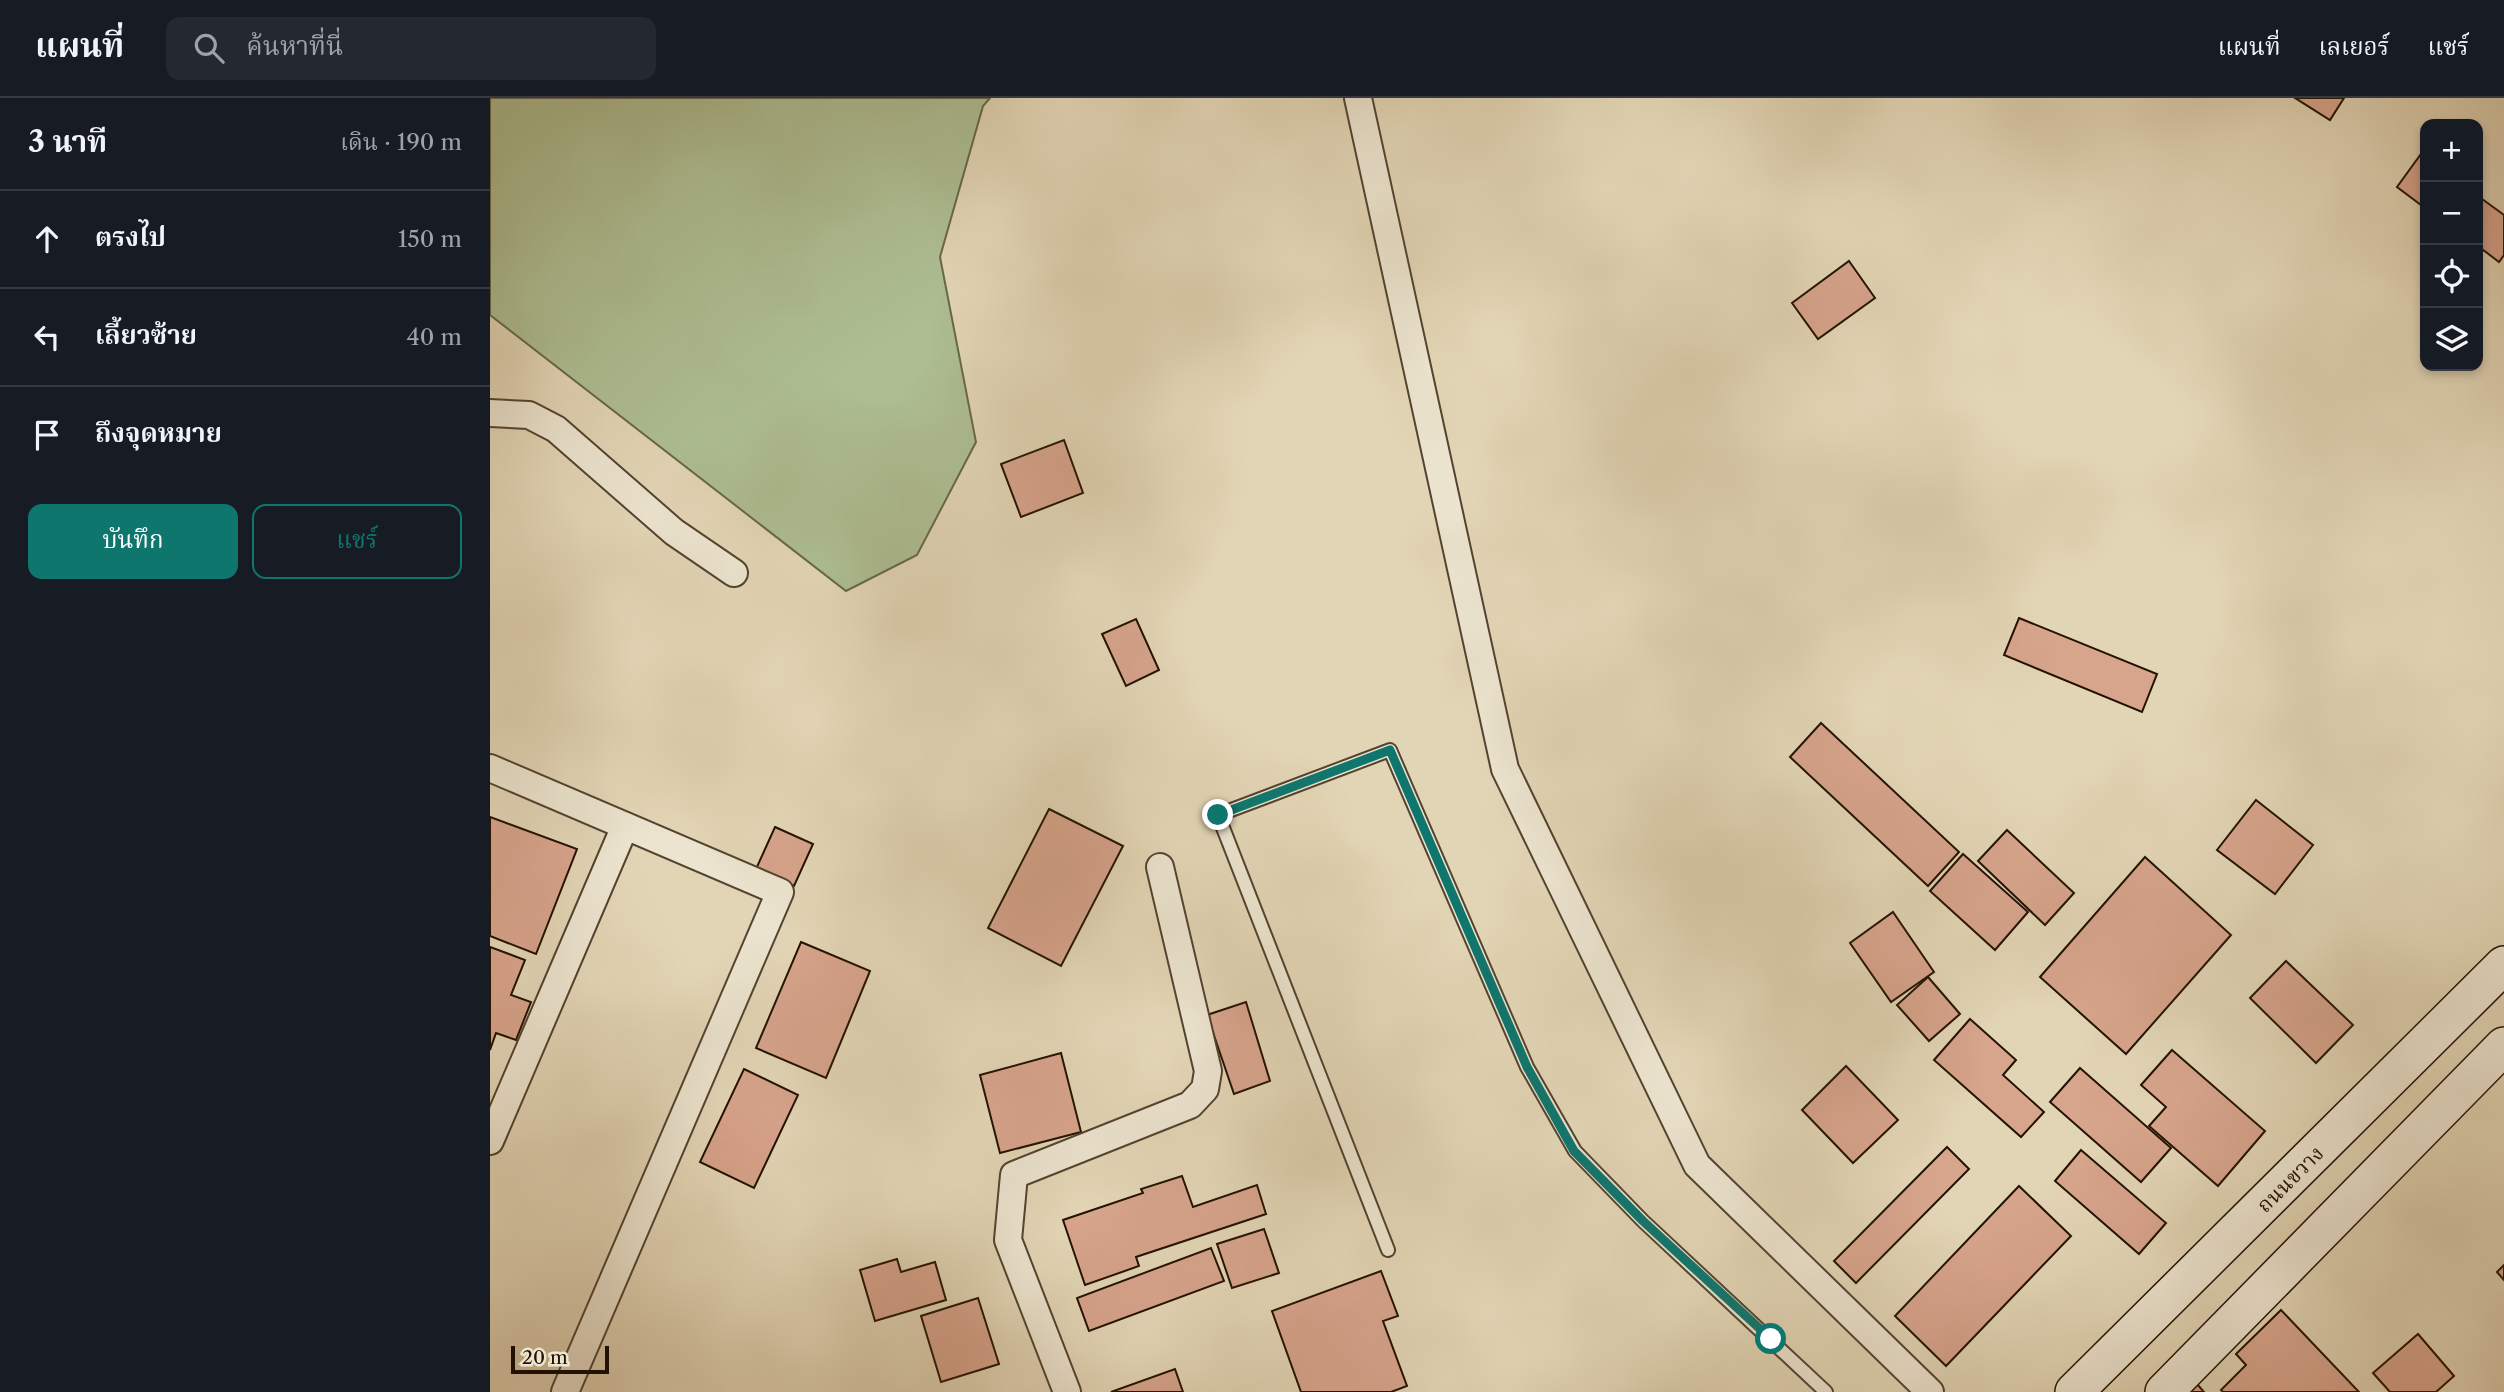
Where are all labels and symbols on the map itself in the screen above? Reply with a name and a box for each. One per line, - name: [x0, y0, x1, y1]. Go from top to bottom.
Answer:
- route end: [1202, 799, 1233, 830]
- street label: ถนนขวาง: [2251, 1140, 2329, 1218]
- route start: [1755, 1323, 1786, 1354]
- scale bar: [511, 1343, 609, 1375]

